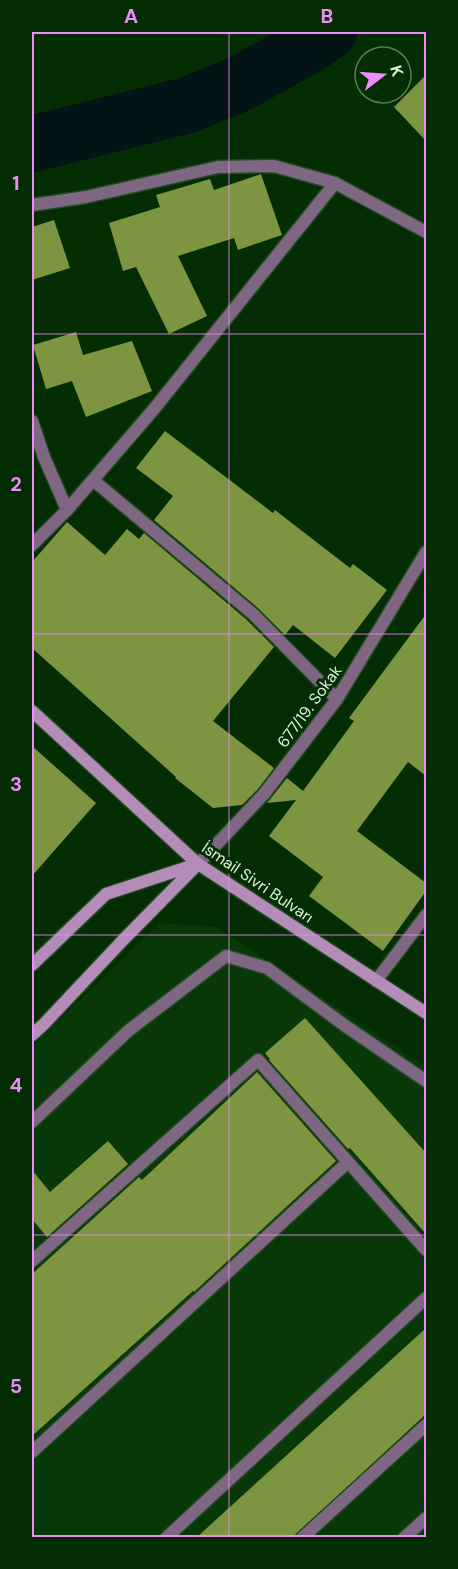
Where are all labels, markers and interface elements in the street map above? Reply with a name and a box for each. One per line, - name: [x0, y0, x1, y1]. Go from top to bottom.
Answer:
- text: A: [124, 3, 138, 29]
- text: B: [321, 3, 333, 29]
- north arrow: [353, 45, 413, 105]
- text: K: [385, 63, 409, 79]
- text: 1: [12, 170, 20, 196]
- text: 2: [10, 471, 22, 497]
- street label: 677/19. Sokak: [272, 661, 346, 752]
- text: 3: [10, 771, 22, 797]
- street label: İsmail Sivri Bulvarı: [198, 837, 318, 928]
- text: 4: [10, 1072, 23, 1098]
- text: 5: [10, 1373, 22, 1399]

